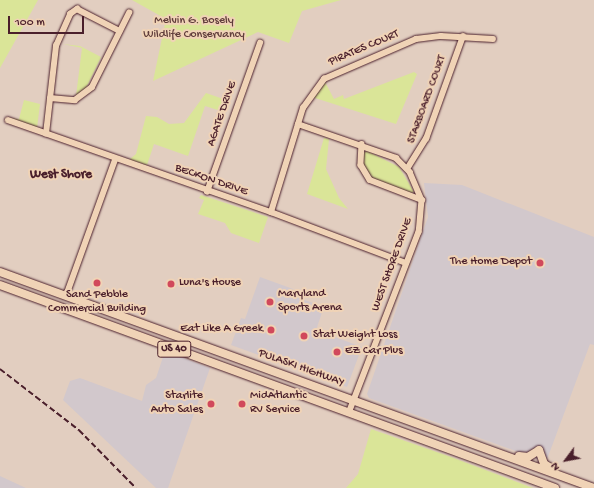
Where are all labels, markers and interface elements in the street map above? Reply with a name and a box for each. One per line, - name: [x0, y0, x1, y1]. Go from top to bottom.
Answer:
- scale bar: [10, 8, 86, 34]
- park label: Melvin G. Bosely Wildlife Conservancy: [143, 15, 245, 43]
- text: 100 m: [15, 16, 45, 30]
- street label: PIRATES COURT: [327, 28, 401, 70]
- street label: STARBOARD COURT: [405, 54, 451, 146]
- street label: AGATE DRIVE: [205, 80, 241, 148]
- street label: BECKON DRIVE: [173, 162, 249, 200]
- district label: West Shore: [30, 167, 92, 183]
- street label: WEST SHORE DRIVE: [369, 216, 417, 314]
- place label: The Home Depot: [450, 256, 532, 270]
- marker: The Home Depot: [535, 258, 545, 268]
- place label: Luna's House: [179, 277, 241, 291]
- marker: Sand Pebble Commercial Building: [92, 278, 102, 288]
- marker: Luna's House: [166, 279, 176, 289]
- place label: Maryland Sports Arena: [278, 288, 342, 316]
- place label: Sand Pebble Commercial Building: [48, 289, 146, 317]
- marker: Maryland Sports Arena: [265, 297, 275, 307]
- place label: Eat Like A Greek: [180, 323, 263, 337]
- marker: Eat Like A Greek: [266, 325, 276, 335]
- place label: Stat Weight Loss: [313, 329, 397, 343]
- marker: Stat Weight Loss: [298, 330, 310, 342]
- road number: US 40: [157, 340, 191, 358]
- place label: EZ Car Plus: [345, 345, 403, 359]
- street label: PULASKI HIGHWAY: [256, 347, 346, 391]
- marker: EZ Car Plus: [332, 347, 342, 357]
- place label: Starlite Auto Sales: [151, 390, 203, 418]
- place label: MidAtlantic RV Service: [250, 390, 307, 418]
- marker: Starlite Auto Sales: [206, 399, 216, 409]
- marker: MidAtlantic RV Service: [237, 399, 247, 409]
- north arrow: [546, 440, 586, 480]
- text: N: [549, 460, 563, 473]

